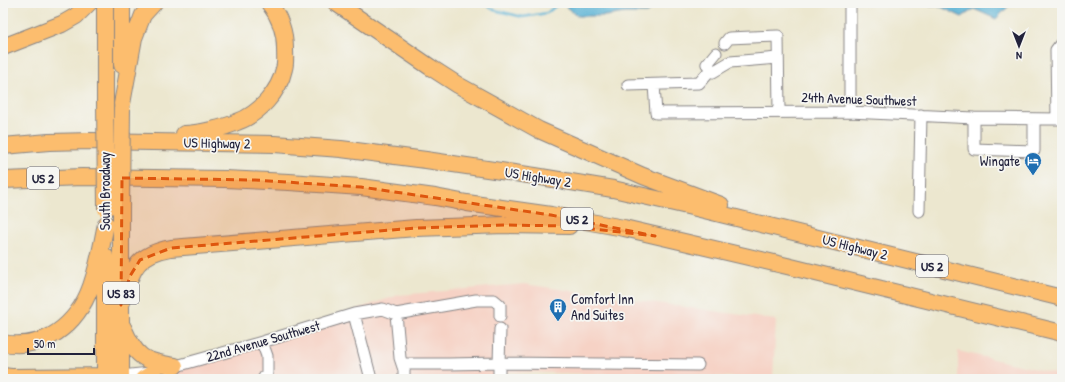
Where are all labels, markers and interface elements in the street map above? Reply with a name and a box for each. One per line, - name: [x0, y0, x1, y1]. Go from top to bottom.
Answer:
- north arrow: [999, 26, 1039, 66]
- text: N: [1016, 49, 1022, 63]
- street label: 24th Avenue Southwest: [801, 87, 917, 110]
- street label: US Highway 2: [183, 132, 251, 154]
- place label: Wingate: [980, 151, 1020, 171]
- hotel icon: Wingate: [1023, 151, 1043, 176]
- street label: South Broadway: [95, 152, 115, 230]
- street label: US Highway 2: [503, 162, 573, 192]
- road number: US 2: [27, 167, 59, 189]
- road number: US 2: [561, 208, 593, 230]
- street label: US Highway 2: [820, 229, 890, 265]
- road number: US 2: [916, 255, 948, 277]
- road number: US 83: [103, 282, 139, 304]
- place label: Comfort Inn And Suites: [571, 289, 634, 324]
- building icon: Comfort Inn And Suites: [548, 297, 568, 322]
- street label: 22nd Avenue Southwest: [204, 315, 322, 366]
- scale bar: [28, 330, 94, 356]
- text: 50 m: [34, 335, 55, 352]

